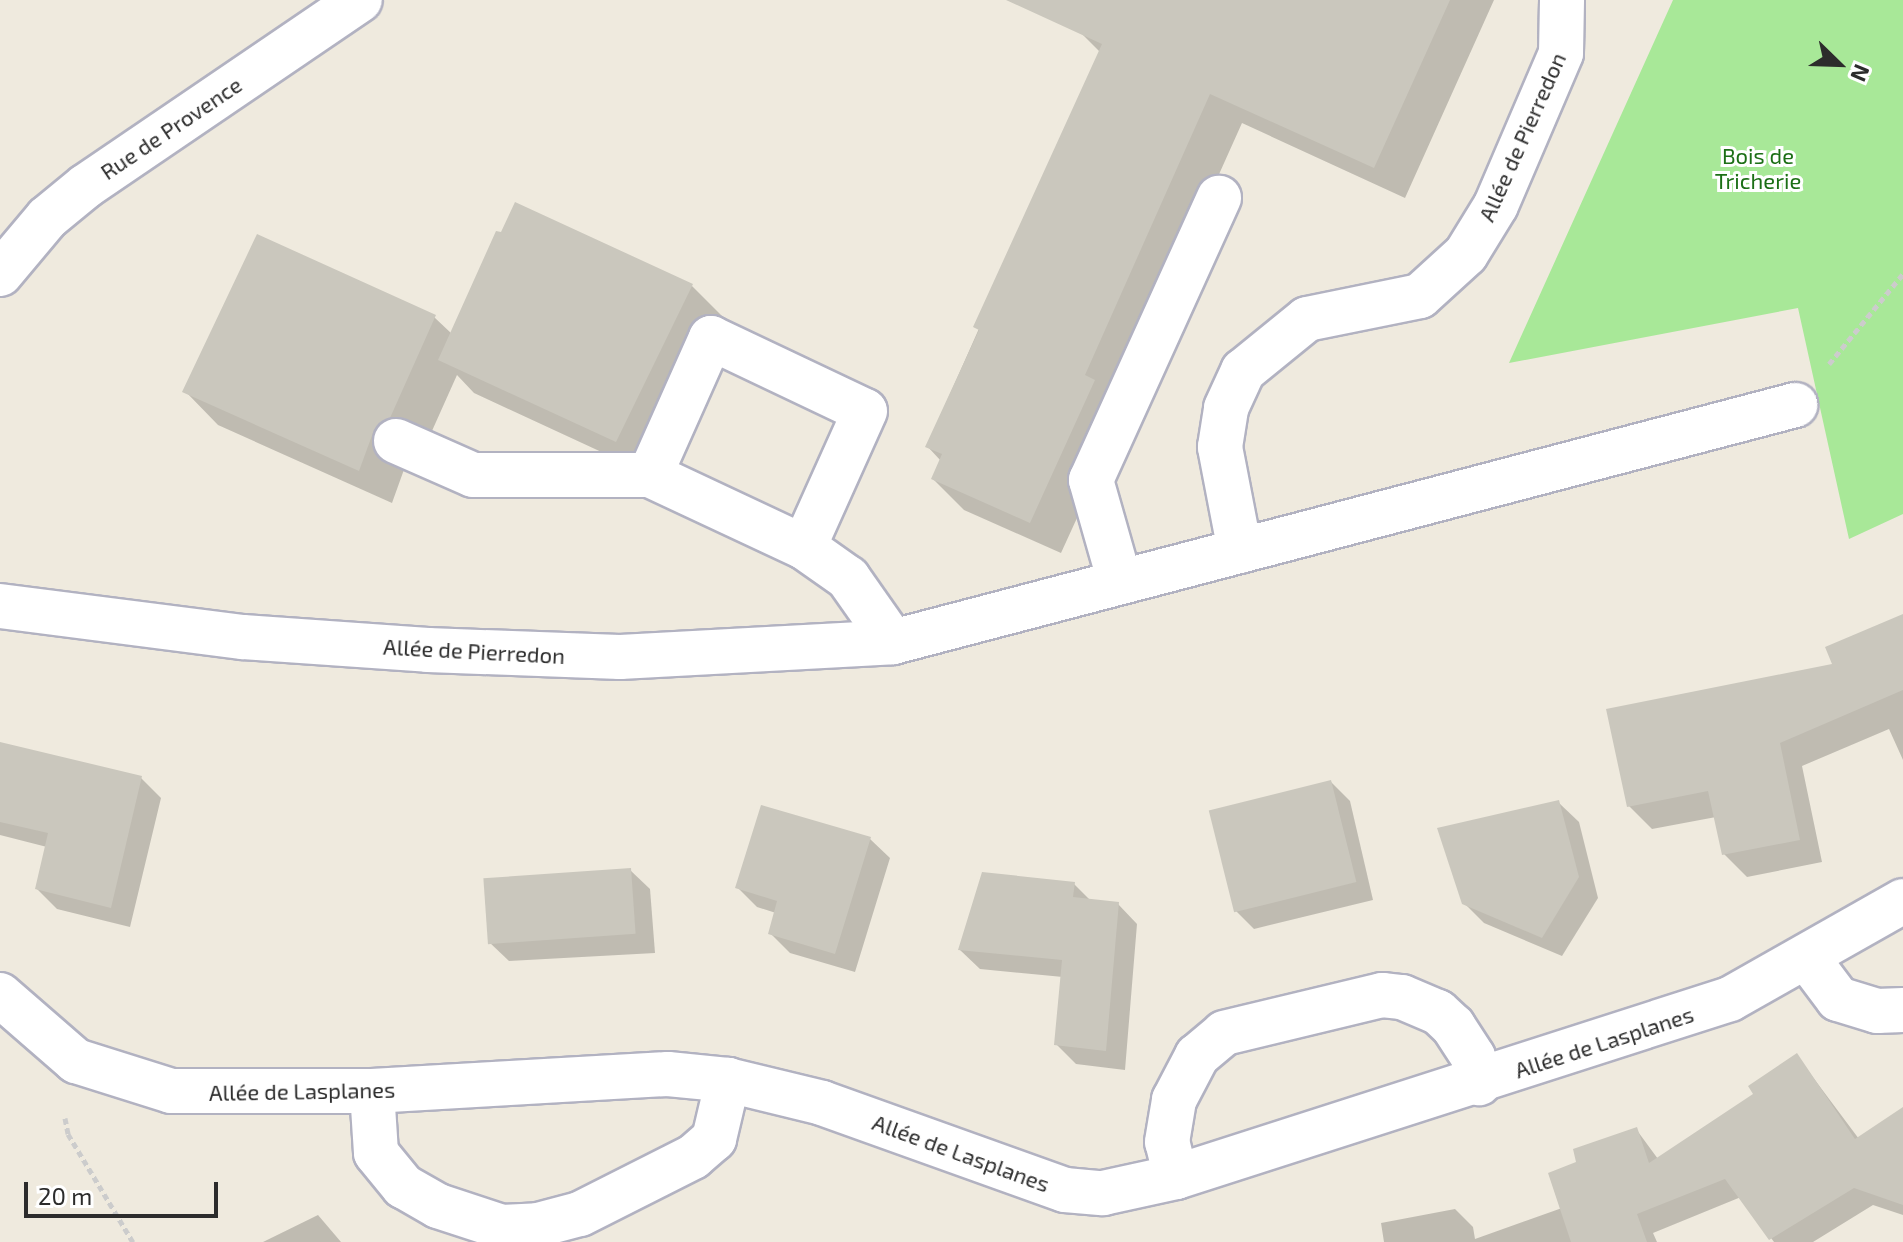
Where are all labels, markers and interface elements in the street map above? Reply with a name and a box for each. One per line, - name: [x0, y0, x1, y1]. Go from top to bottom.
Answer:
- north arrow: [1799, 24, 1879, 104]
- street label: Allée de Pierredon: [1473, 49, 1571, 225]
- text: N: [1846, 61, 1876, 86]
- street label: Rue de Provence: [95, 71, 247, 185]
- park label: Bois de Tricherie: [1715, 142, 1801, 194]
- street label: Allée de Pierredon: [382, 633, 566, 669]
- street label: Allée de Lasplanes: [1511, 1001, 1697, 1083]
- street label: Allée de Lasplanes: [209, 1076, 395, 1106]
- street label: Allée de Lasplanes: [869, 1109, 1053, 1197]
- scale bar: [28, 1166, 222, 1216]
- text: 20 m: [38, 1181, 92, 1210]

